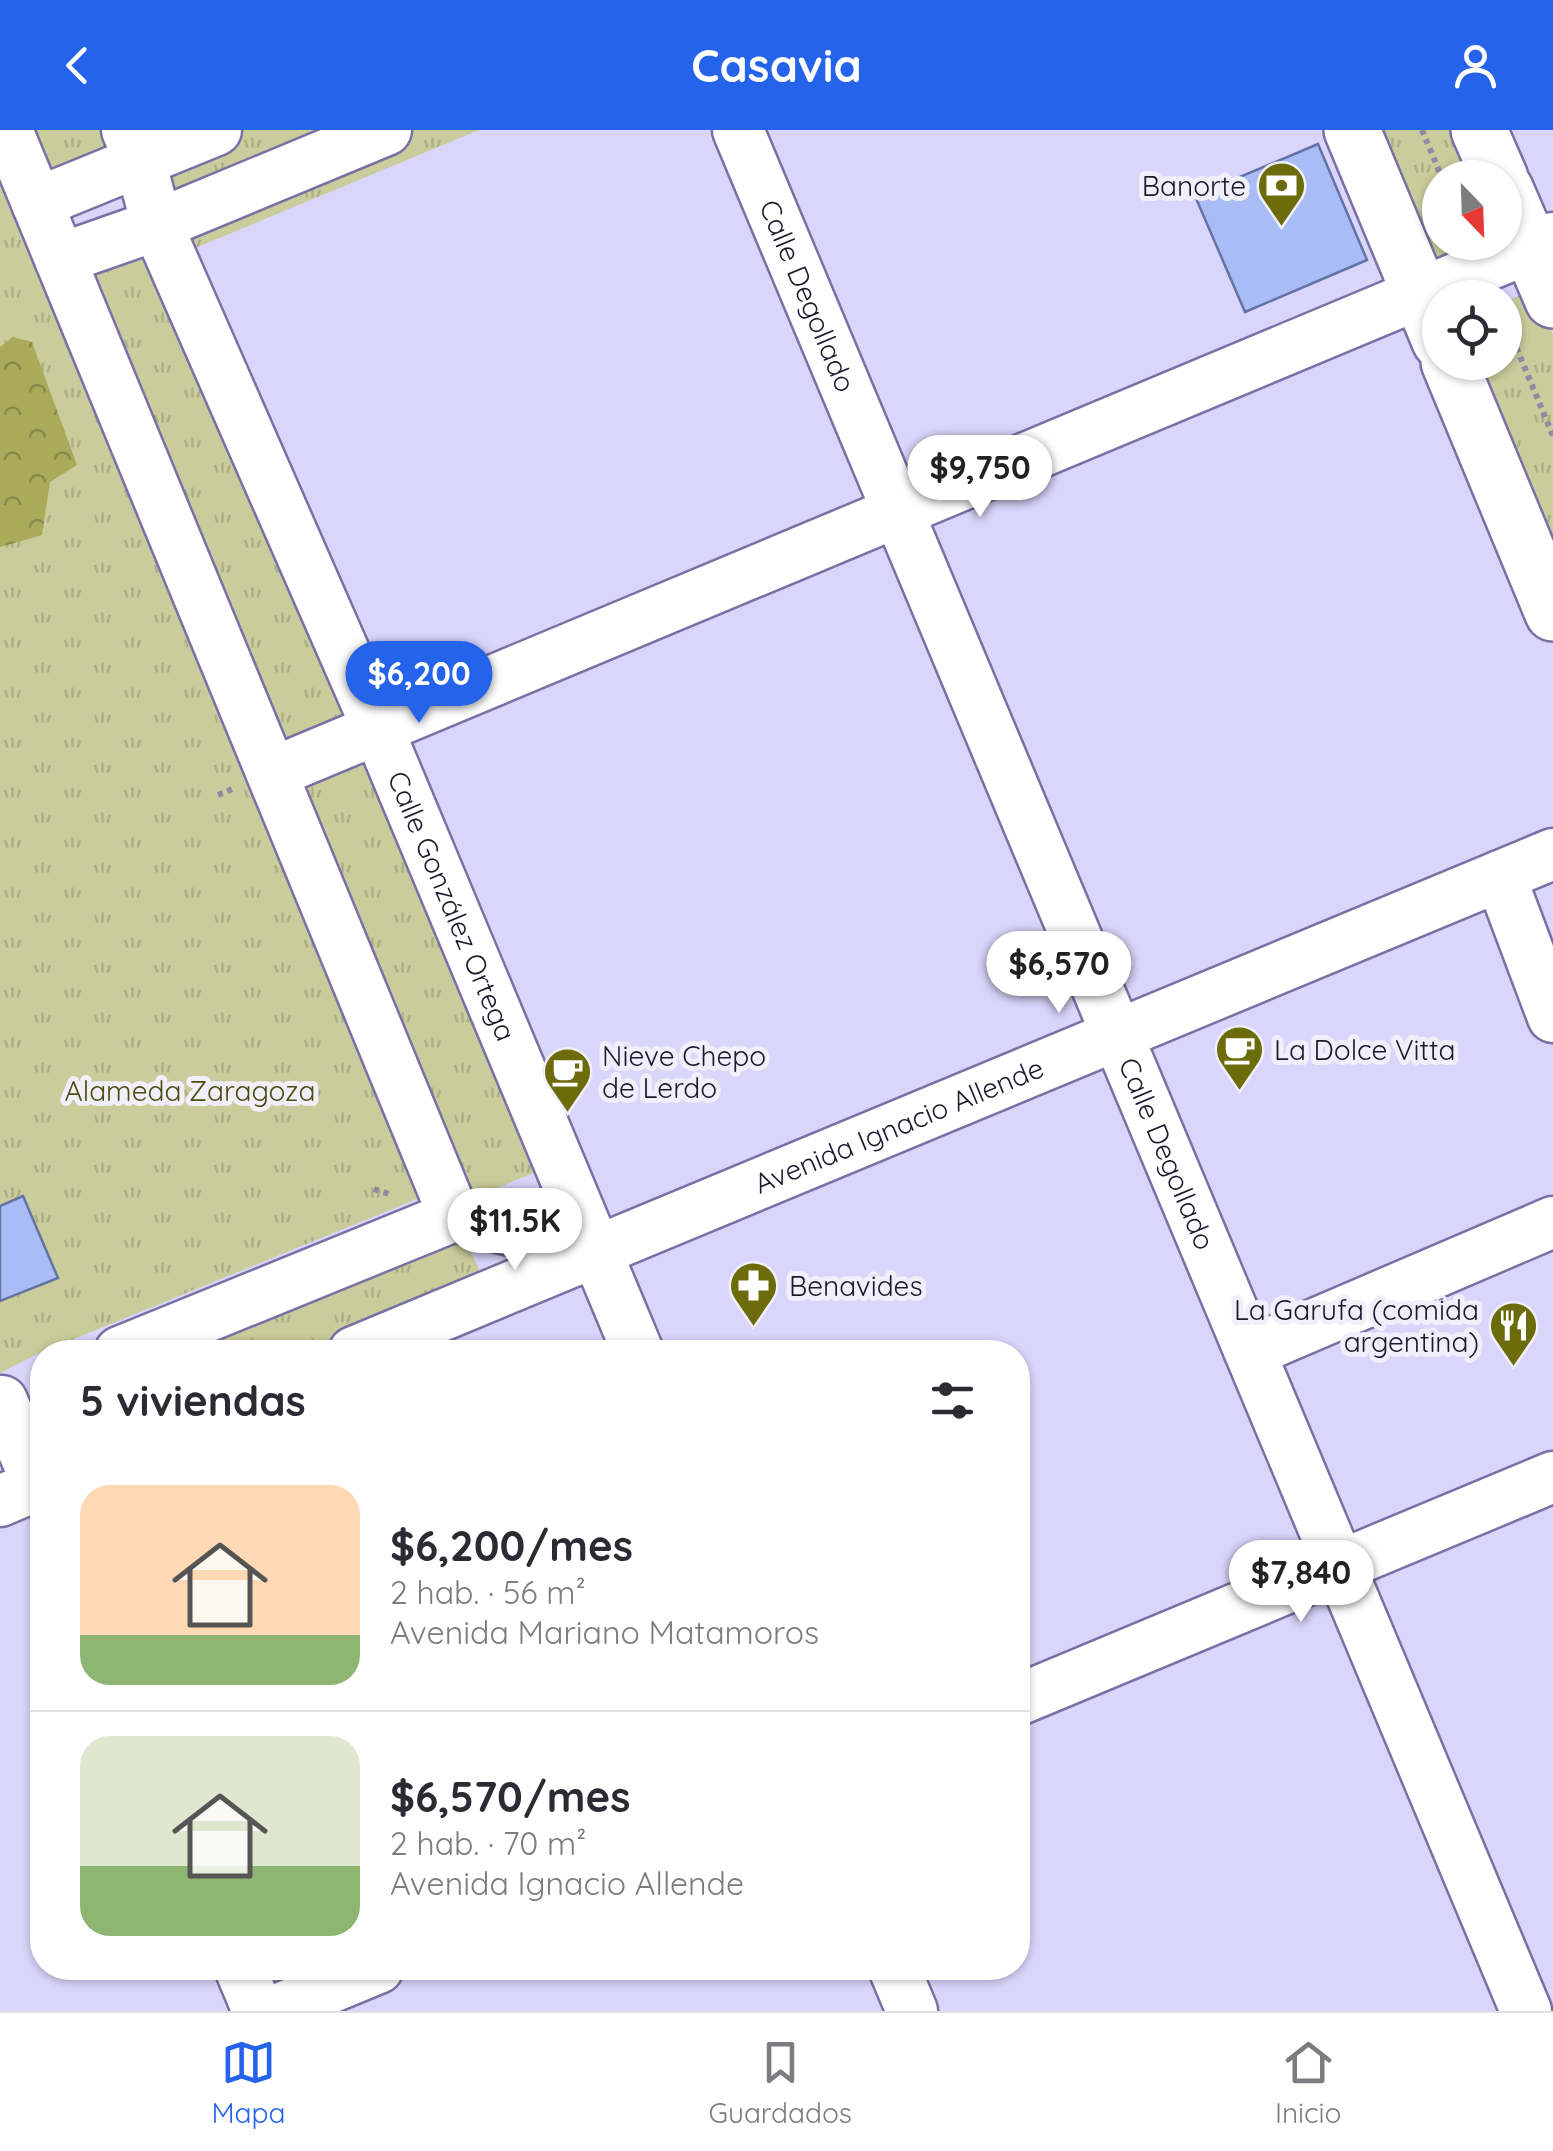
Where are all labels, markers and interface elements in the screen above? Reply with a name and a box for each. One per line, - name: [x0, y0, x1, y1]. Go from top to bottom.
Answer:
- text: Casavia: [691, 37, 862, 93]
- icon: back: [50, 38, 105, 93]
- icon: person: [1448, 38, 1503, 93]
- bank icon: Banorte: [1255, 160, 1307, 228]
- north arrow: [1422, 160, 1522, 260]
- map controls: [1422, 160, 1522, 380]
- place label: Banorte: [1142, 168, 1246, 203]
- street label: Calle Degollado: [752, 195, 864, 397]
- button: locate: [1422, 280, 1522, 380]
- pin: $9,750: [899, 435, 1061, 520]
- text: $9,750: [929, 447, 1031, 487]
- pin: $6,200: [338, 641, 500, 726]
- text: $6,200: [367, 653, 471, 693]
- street label: Calle González Ortega: [380, 766, 524, 1046]
- pin: $6,570: [978, 931, 1140, 1016]
- text: $6,570: [1008, 943, 1110, 983]
- cafe icon: La Dolce Vitta: [1213, 1024, 1265, 1092]
- place label: La Dolce Vitta: [1274, 1032, 1455, 1067]
- place label: Nieve Chepo de Lerdo: [602, 1038, 766, 1105]
- cafe icon: Nieve Chepo de Lerdo: [541, 1046, 593, 1114]
- street label: Avenida Ignacio Allende: [749, 1050, 1049, 1201]
- street label: Calle Degollado: [1112, 1052, 1223, 1255]
- park label: Alameda Zaragoza: [65, 1073, 315, 1108]
- pin: $11.5K: [434, 1188, 596, 1273]
- text: $11.5K: [469, 1200, 561, 1240]
- pharmacy icon: Benavides: [728, 1260, 780, 1328]
- place label: Benavides: [789, 1268, 923, 1303]
- place label: La Garufa (comida argentina): [1234, 1292, 1479, 1359]
- restaurant icon: La Garufa (comida argentina): [1488, 1300, 1540, 1368]
- icon: filters: [925, 1373, 980, 1428]
- text: 5 viviendas: [80, 1374, 306, 1427]
- text: $6,200/mes: [390, 1519, 633, 1572]
- icon: home: [160, 1525, 280, 1645]
- pin: $7,840: [1220, 1540, 1382, 1625]
- text: $7,840: [1251, 1552, 1351, 1592]
- text: 2 hab. · 56 m²: [390, 1572, 586, 1612]
- text: Avenida Mariano Matamoros: [390, 1612, 819, 1652]
- text: $6,570/mes: [390, 1770, 631, 1823]
- icon: home: [160, 1776, 280, 1896]
- text: 2 hab. · 70 m²: [390, 1823, 586, 1863]
- text: Avenida Ignacio Allende: [390, 1863, 744, 1903]
- tab: Mapa: [211, 2035, 286, 2130]
- tab: Guardados: [708, 2035, 852, 2130]
- tab: Inicio: [1275, 2035, 1342, 2130]

